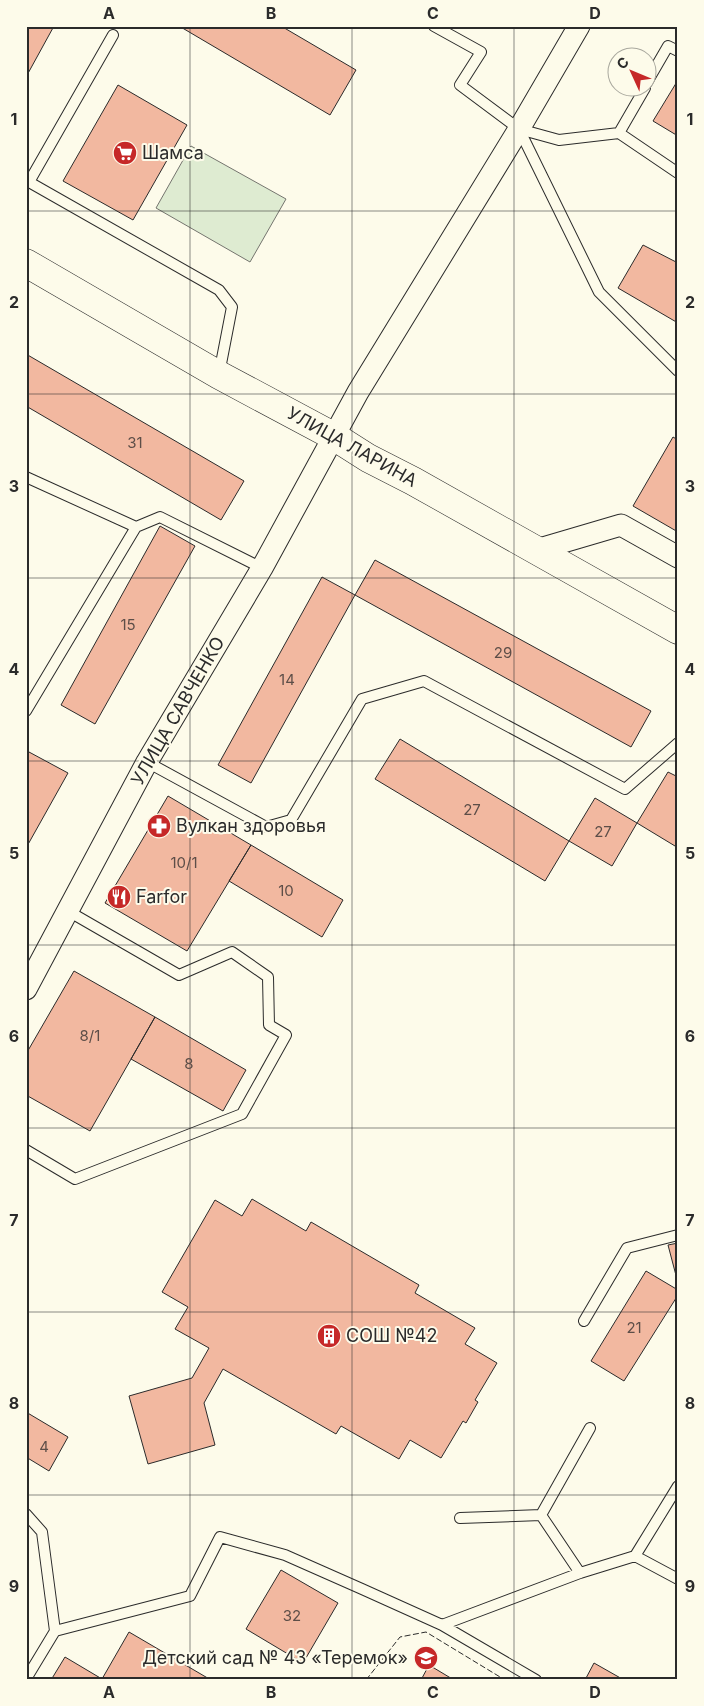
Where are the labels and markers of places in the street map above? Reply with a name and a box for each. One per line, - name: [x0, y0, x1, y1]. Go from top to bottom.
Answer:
- supermarket icon: Шамса: [112, 140, 138, 166]
- place label: Шамса: [142, 142, 204, 163]
- pharmacy icon: Вулкан здоровья: [146, 813, 172, 839]
- place label: Вулкан здоровья: [176, 815, 326, 836]
- restaurant icon: Farfor: [106, 884, 132, 910]
- place label: Farfor: [136, 886, 187, 907]
- building icon: СОШ №42: [316, 1323, 342, 1349]
- place label: СОШ №42: [346, 1325, 437, 1346]
- school or university icon: Детский сад № 43 «Теремок»: [413, 1645, 439, 1671]
- place label: Детский сад № 43 «Теремок»: [142, 1647, 408, 1668]

